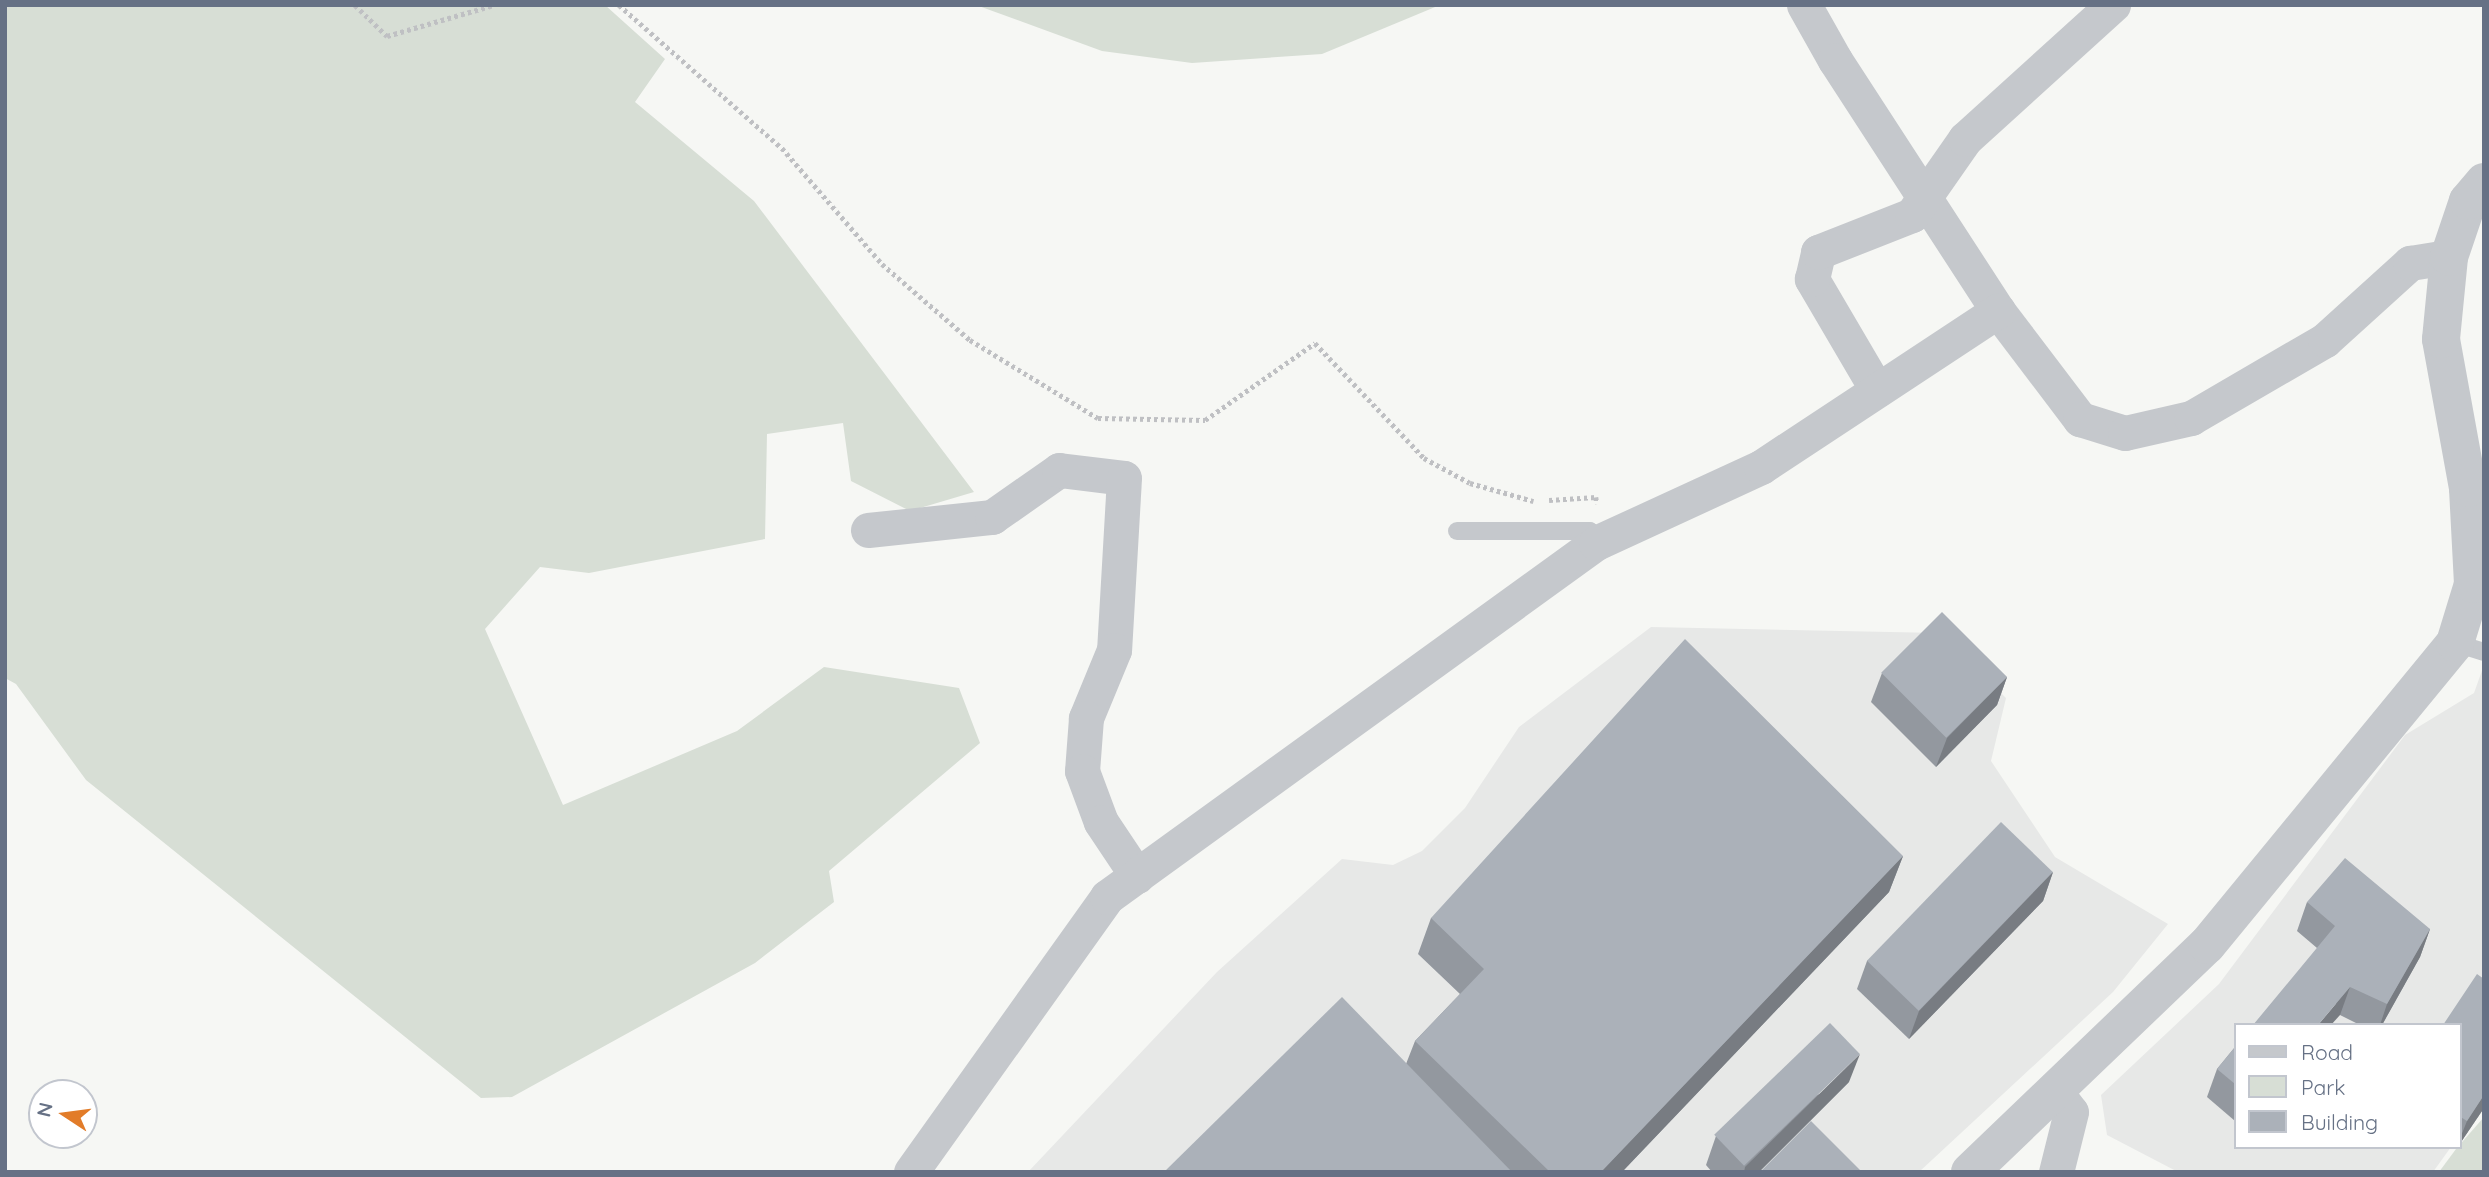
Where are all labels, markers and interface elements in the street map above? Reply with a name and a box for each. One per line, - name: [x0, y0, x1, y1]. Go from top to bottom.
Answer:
- legend: [2234, 1023, 2461, 1149]
- text: Road: [2301, 1039, 2353, 1065]
- text: Park: [2301, 1074, 2345, 1100]
- north arrow: [28, 1079, 98, 1149]
- text: N: [31, 1100, 58, 1119]
- text: Building: [2301, 1109, 2378, 1135]

